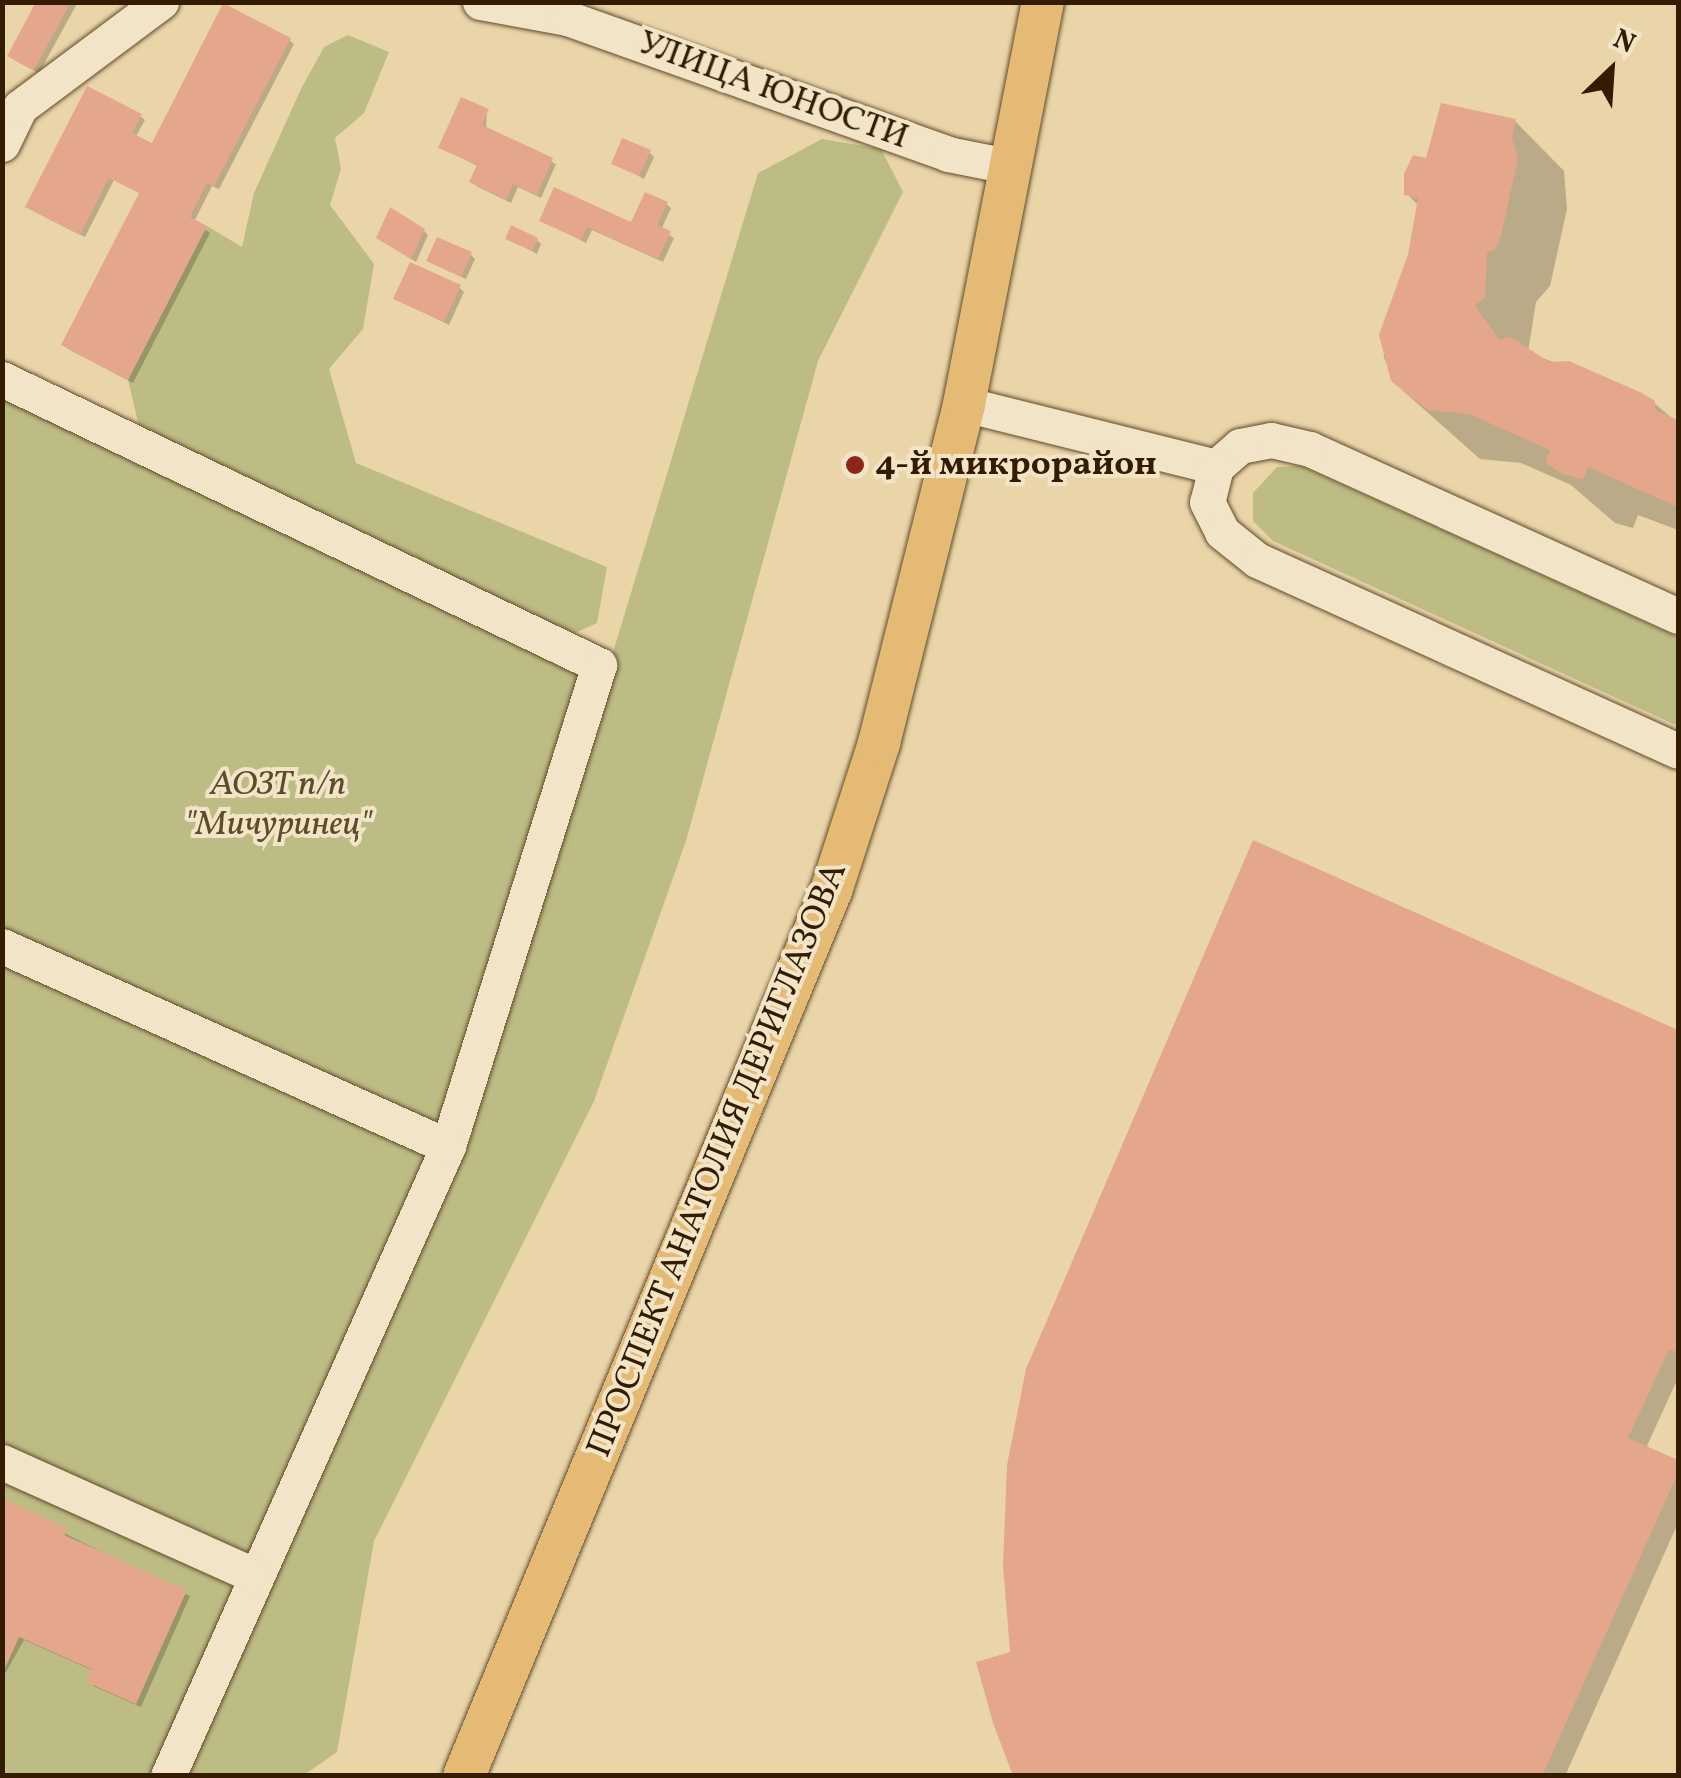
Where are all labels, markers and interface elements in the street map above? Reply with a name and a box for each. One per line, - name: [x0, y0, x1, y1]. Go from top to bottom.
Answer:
- north arrow: [1561, 20, 1661, 120]
- text: N: [1606, 20, 1641, 64]
- street label: УЛИЦА ЮНОСТИ: [632, 23, 914, 159]
- place label: 4-й микрорайон: [875, 444, 1157, 486]
- marker: 4-й микрорайон: [844, 454, 866, 476]
- park label: АОЗТ п/п "Мичуринец": [184, 764, 372, 846]
- street label: ПРОСПЕКТ АНАТОЛИЯ ДЕРИГЛАЗОВА: [579, 856, 857, 1464]

